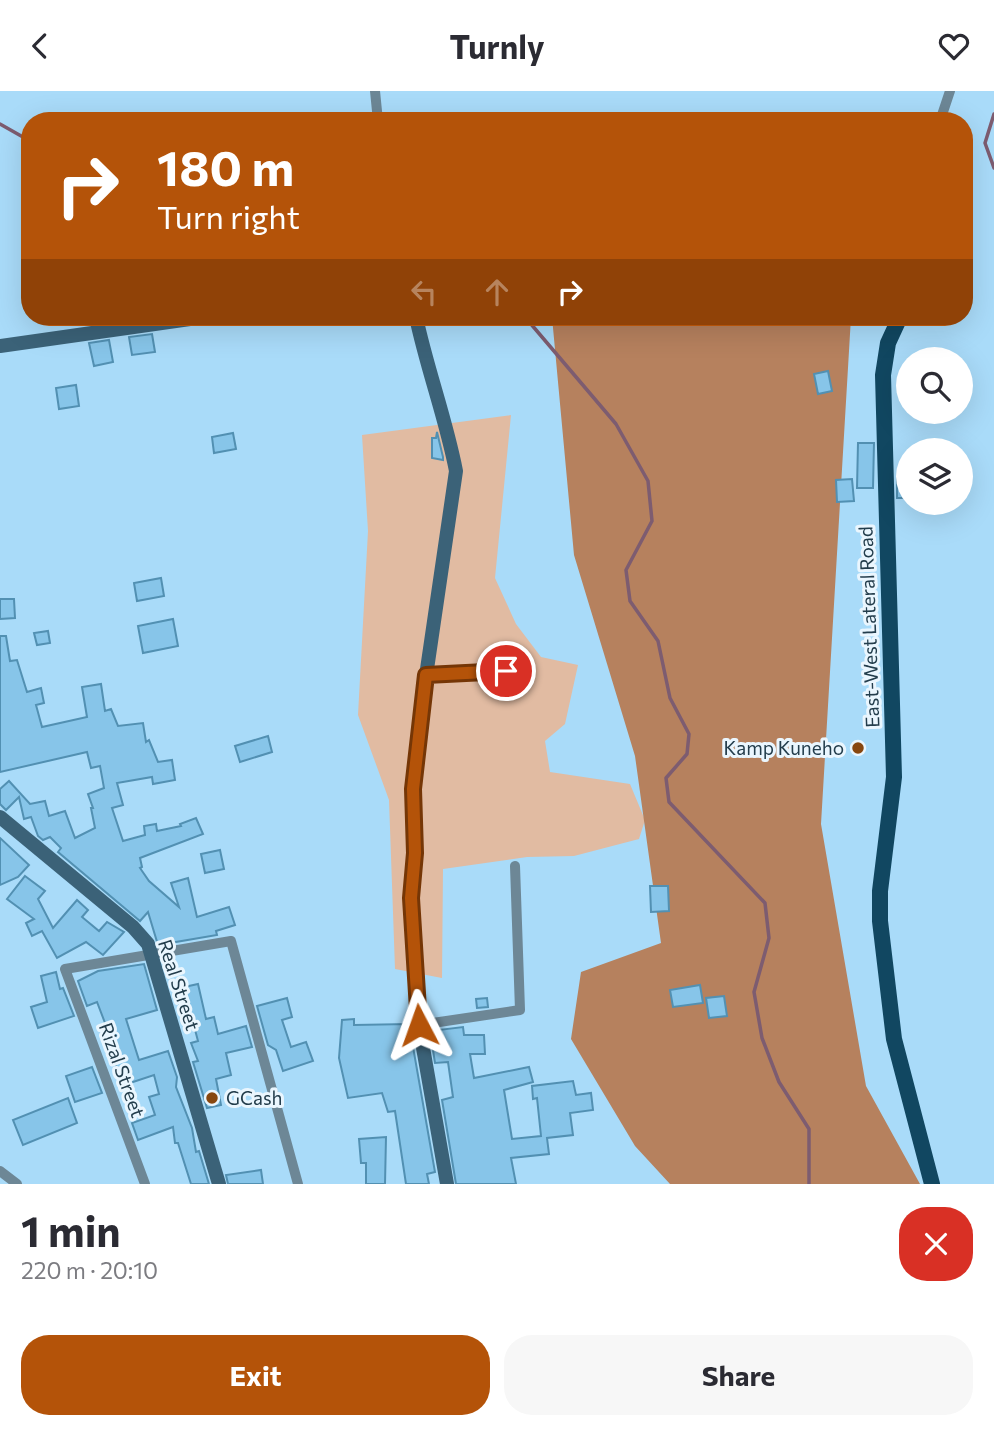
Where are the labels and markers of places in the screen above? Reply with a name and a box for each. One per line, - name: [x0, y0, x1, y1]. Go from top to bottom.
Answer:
- pin: [476, 641, 536, 701]
- place label: Kamp Kuneho: [724, 736, 844, 759]
- marker: Kamp Kuneho: [850, 740, 866, 756]
- place label: GCash: [226, 1086, 282, 1109]
- marker: GCash: [204, 1090, 220, 1106]

